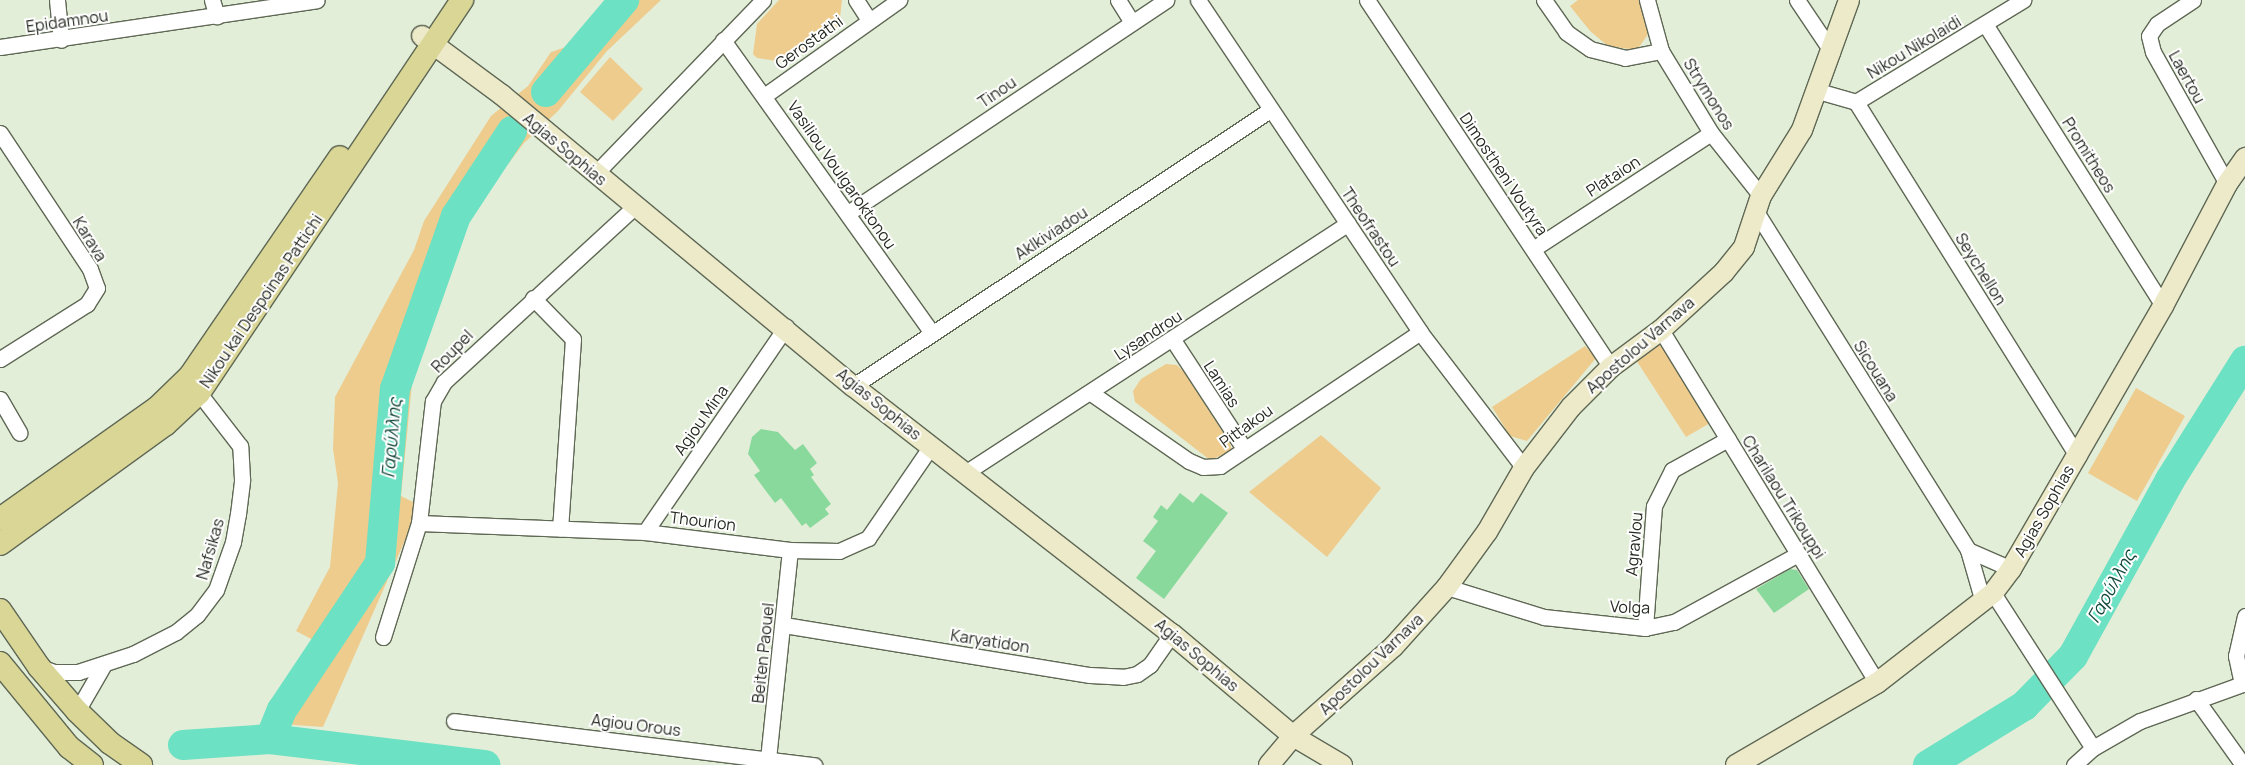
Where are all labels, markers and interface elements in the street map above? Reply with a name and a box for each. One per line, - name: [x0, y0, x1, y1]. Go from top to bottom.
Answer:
- street label: Epidamnou: [25, 6, 109, 36]
- street label: Gerostathi: [771, 11, 847, 73]
- street label: Nikou Nikolaidi: [1864, 11, 1964, 83]
- street label: Laertou: [2165, 47, 2209, 107]
- street label: Strymonos: [1680, 55, 1738, 133]
- street label: Tinou: [974, 72, 1020, 112]
- street label: Vasiliou Voulgaroktonou: [784, 97, 900, 253]
- street label: Agias Sophias: [519, 108, 611, 190]
- street label: Dimostheni Voutyra: [1456, 109, 1552, 239]
- street label: Promitheos: [2058, 114, 2120, 196]
- street label: Plataion: [1582, 152, 1644, 200]
- street label: Theofrastou: [1338, 184, 1404, 270]
- street label: Aklkiviadou: [1011, 202, 1091, 264]
- street label: Nikou kai Despoinas Pattichi: [196, 210, 326, 392]
- street label: Karava: [69, 213, 111, 265]
- street label: Seychellon: [1951, 229, 2011, 309]
- street label: Apostolou Varnava: [1582, 293, 1698, 397]
- street label: Lysandrou: [1111, 306, 1185, 364]
- street label: Roupel: [427, 326, 477, 376]
- street label: Sicouana: [1850, 337, 1902, 405]
- street label: Lamias: [1200, 357, 1244, 411]
- street label: Agias Sophias: [833, 364, 925, 444]
- street label: Agiou Mina: [670, 381, 732, 459]
- water label: Γαρύλλης: [377, 397, 405, 479]
- street label: Pittakou: [1216, 400, 1276, 452]
- street label: Charilaou Trikouppi: [1738, 432, 1830, 562]
- street label: Agias Sophias: [2010, 462, 2078, 560]
- street label: Thourion: [669, 507, 737, 535]
- street label: Agravlou: [1622, 511, 1646, 577]
- street label: Nafsikas: [192, 516, 228, 582]
- water label: Γαρύλλης: [2082, 546, 2140, 626]
- street label: Volga: [1610, 597, 1650, 617]
- street label: Beiten Paouel: [748, 602, 778, 704]
- street label: Apostolou Varnava: [1315, 609, 1427, 719]
- street label: Agias Sophias: [1151, 614, 1243, 696]
- street label: Karyatidon: [949, 625, 1031, 657]
- street label: Agiou Orous: [590, 710, 682, 740]

